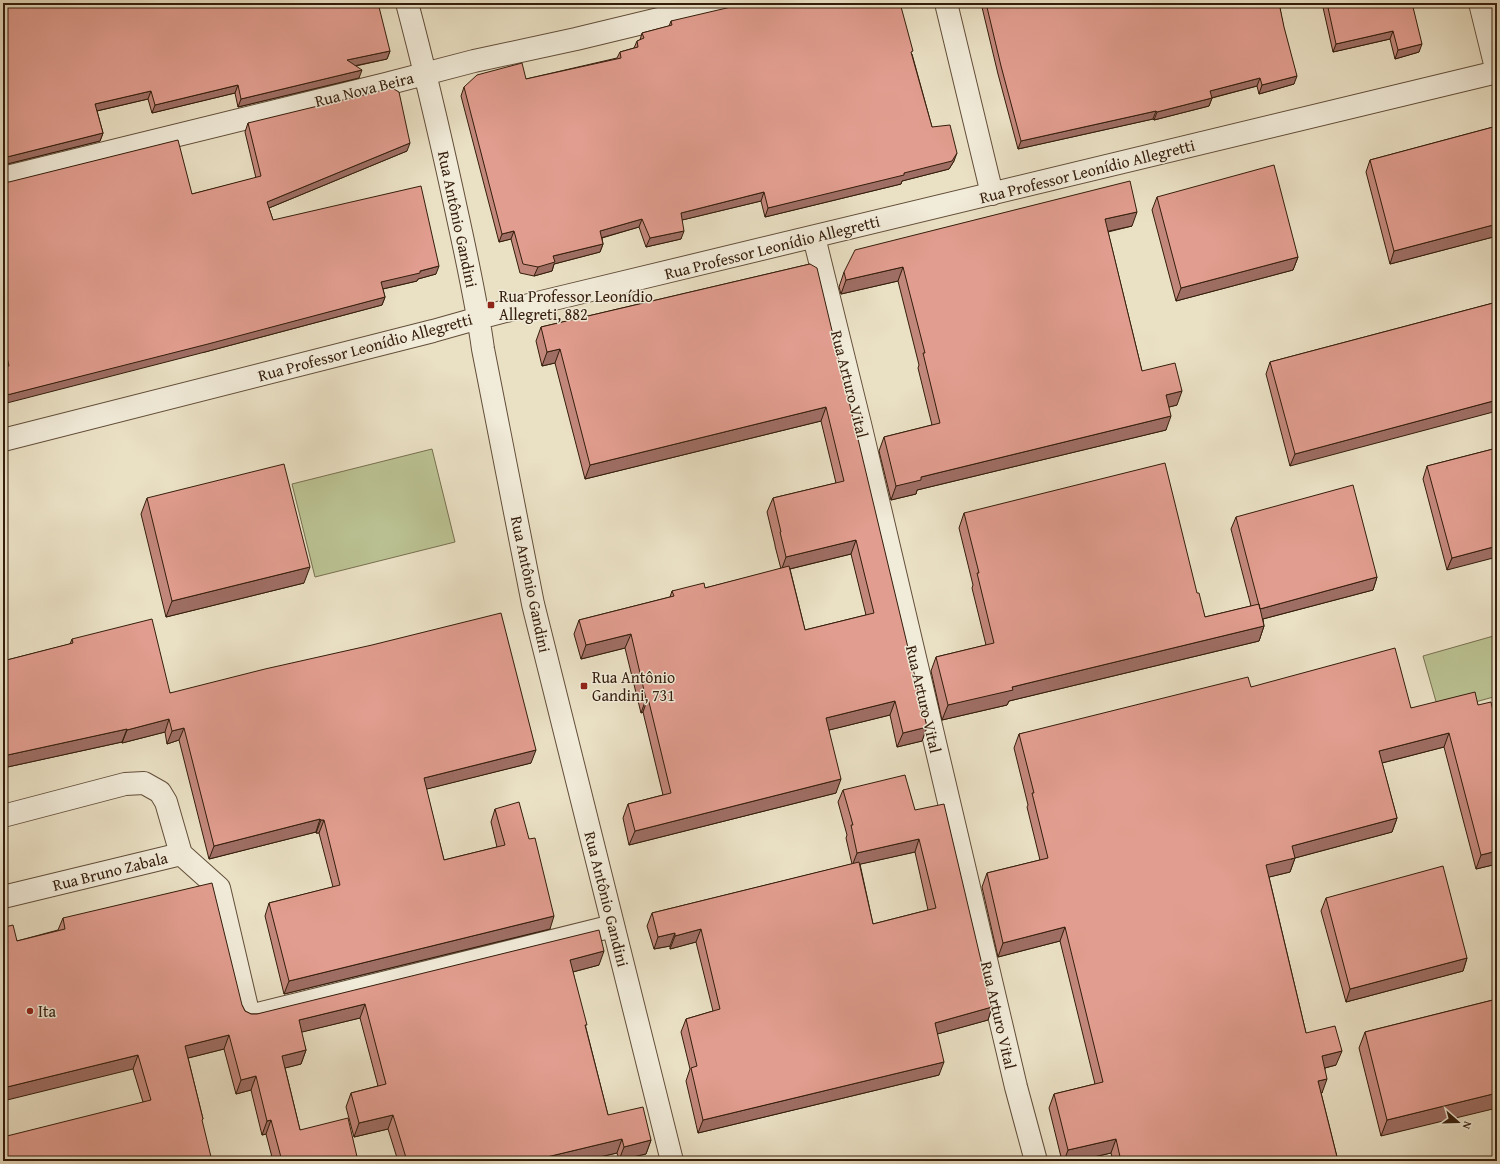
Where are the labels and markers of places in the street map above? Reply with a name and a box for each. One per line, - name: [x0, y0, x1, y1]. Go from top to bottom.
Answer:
- place label: Rua Professor Leonídio Allegreti, 882: [499, 284, 653, 326]
- marker: Rua Professor Leonídio Allegreti, 882: [486, 300, 496, 310]
- place label: Rua Antônio Gandini, 731: [592, 665, 675, 707]
- marker: Rua Antônio Gandini, 731: [579, 681, 589, 691]
- place label: Ita: [38, 999, 57, 1023]
- marker: Ita: [25, 1006, 35, 1016]

